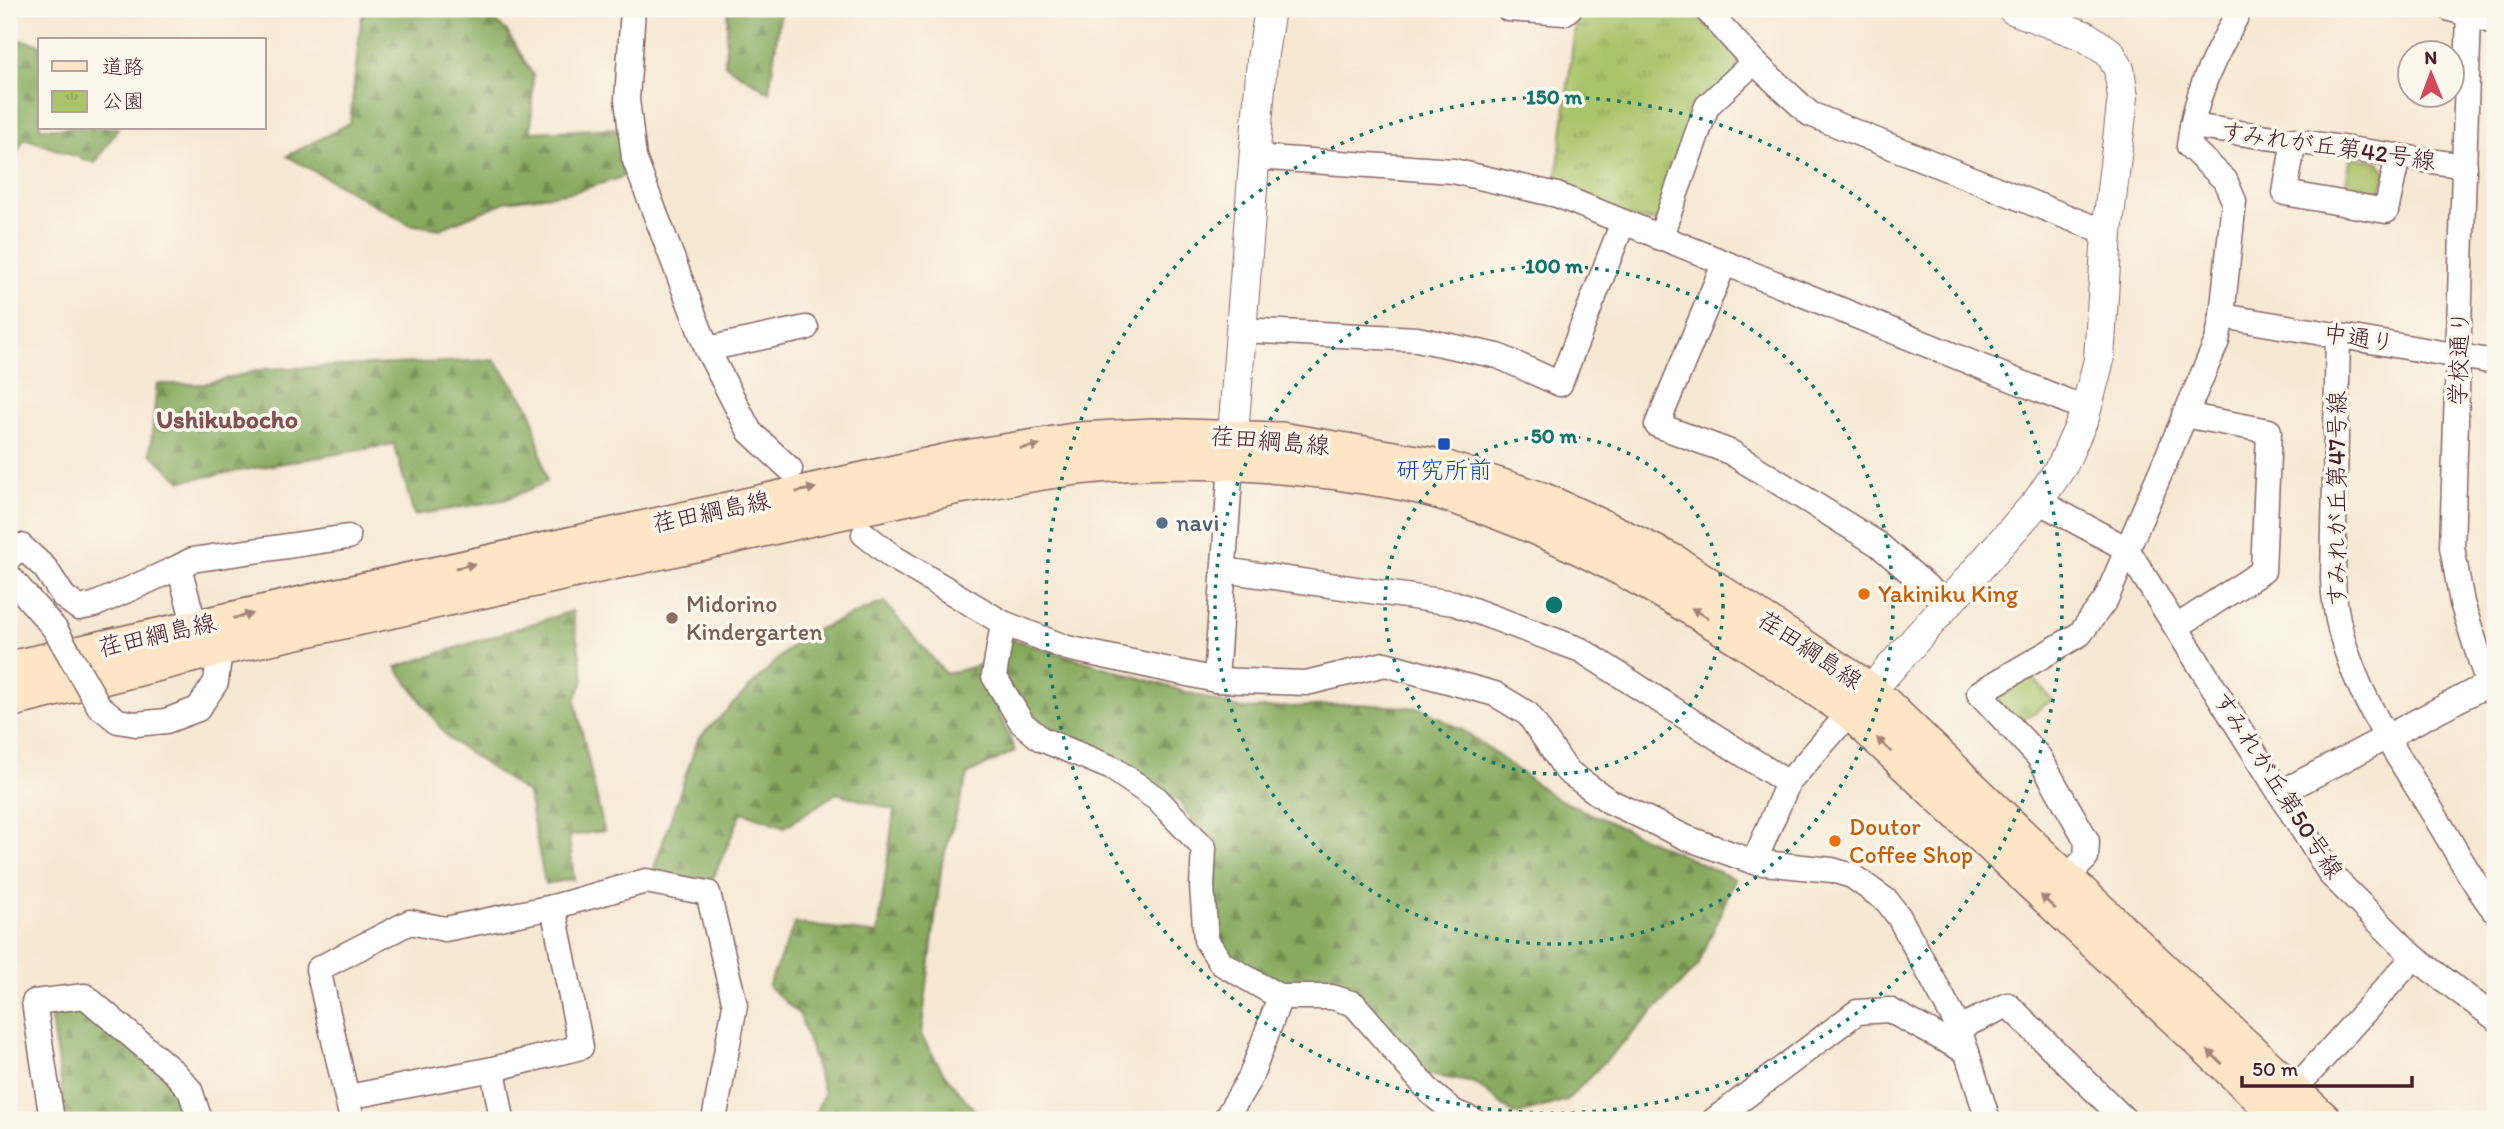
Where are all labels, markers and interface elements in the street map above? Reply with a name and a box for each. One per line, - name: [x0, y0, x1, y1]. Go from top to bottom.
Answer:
- legend: [38, 38, 266, 130]
- north arrow: [2396, 38, 2466, 108]
- text: N: [2424, 46, 2437, 69]
- text: 道路: [102, 54, 144, 79]
- text: 150 m: [1526, 84, 1582, 109]
- text: 公園: [102, 88, 144, 113]
- street label: すみれが丘第42号線: [2219, 116, 2438, 175]
- text: 100 m: [1525, 253, 1583, 278]
- street label: 学校通り: [2442, 310, 2475, 406]
- street label: 中通り: [2321, 318, 2397, 357]
- street label: すみれが丘第47号線: [2322, 391, 2351, 607]
- district label: Ushikubocho: [156, 403, 298, 435]
- street label: 荏田綱島線: [1209, 421, 1331, 460]
- text: 50 m: [1531, 423, 1578, 448]
- marker: 研究所前: [1436, 436, 1452, 452]
- one-way arrow: [1019, 441, 1041, 452]
- place label: 研究所前: [1396, 455, 1492, 484]
- street label: 荏田綱島線: [649, 485, 773, 538]
- one-way arrow: [796, 485, 818, 496]
- place label: navi: [1176, 508, 1219, 537]
- marker: navi: [1154, 515, 1170, 531]
- one-way arrow: [454, 560, 476, 571]
- place label: Yakiniku King: [1878, 579, 2019, 608]
- marker: Yakiniku King: [1856, 586, 1872, 602]
- place label: Midorino Kindergarten: [686, 589, 823, 646]
- centre of rings: [1542, 593, 1566, 617]
- street label: 荏田綱島線: [1752, 604, 1868, 695]
- one-way arrow: [1690, 606, 1709, 619]
- street label: 荏田綱島線: [95, 607, 219, 662]
- one-way arrow: [232, 610, 254, 621]
- marker: Midorino Kindergarten: [664, 610, 680, 626]
- street label: すみれが丘第50号線: [2207, 686, 2350, 884]
- one-way arrow: [1876, 737, 1893, 753]
- place label: Doutor Coffee Shop: [1849, 812, 1973, 869]
- marker: Doutor Coffee Shop: [1827, 833, 1843, 849]
- one-way arrow: [2040, 895, 2057, 911]
- scale bar: [2242, 1045, 2411, 1089]
- one-way arrow: [2206, 1049, 2224, 1065]
- text: 50 m: [2252, 1056, 2299, 1081]

